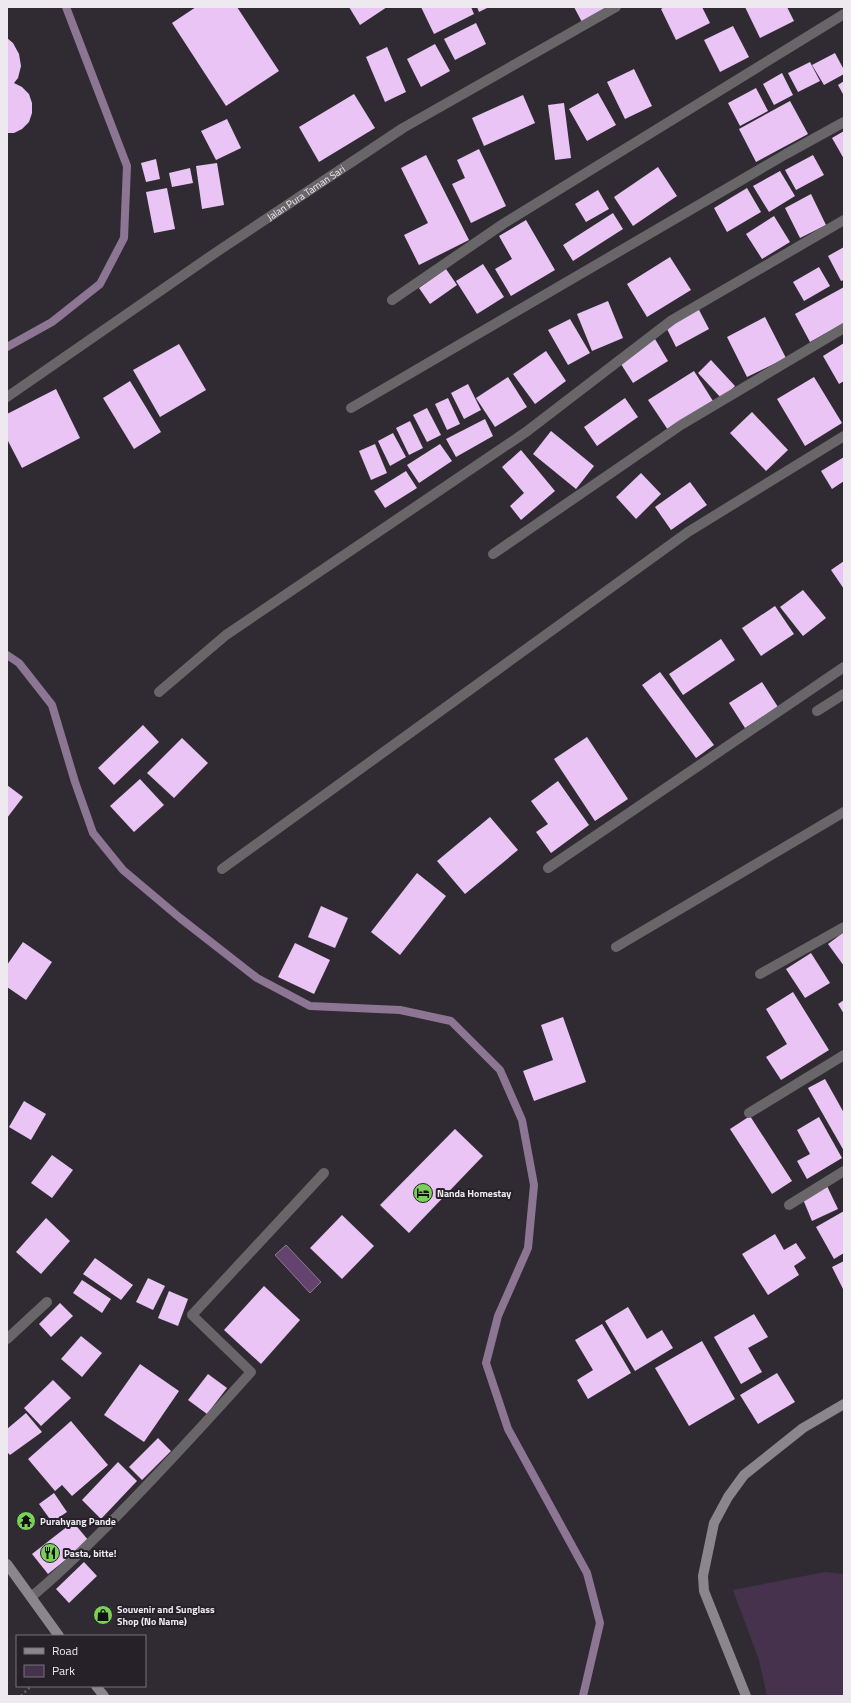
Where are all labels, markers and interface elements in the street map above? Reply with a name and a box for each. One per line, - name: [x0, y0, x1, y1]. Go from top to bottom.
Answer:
- street label: Jalan Pura Taman Sari: [264, 162, 348, 225]
- hotel icon: Nanda Homestay: [412, 1182, 434, 1204]
- place label: Nanda Homestay: [437, 1186, 511, 1201]
- temple icon: Purahyang Pande: [15, 1510, 37, 1532]
- place label: Purahyang Pande: [40, 1514, 116, 1529]
- restaurant icon: Pasta, bitte!: [39, 1542, 61, 1564]
- place label: Pasta, bitte!: [64, 1546, 117, 1561]
- place label: Souvenir and Sunglass Shop (No Name): [117, 1602, 215, 1629]
- shop icon: Souvenir and Sunglass Shop (No Name): [92, 1604, 114, 1626]
- legend: [16, 1635, 146, 1687]
- text: Road: [52, 1641, 78, 1660]
- text: Park: [52, 1661, 75, 1680]

